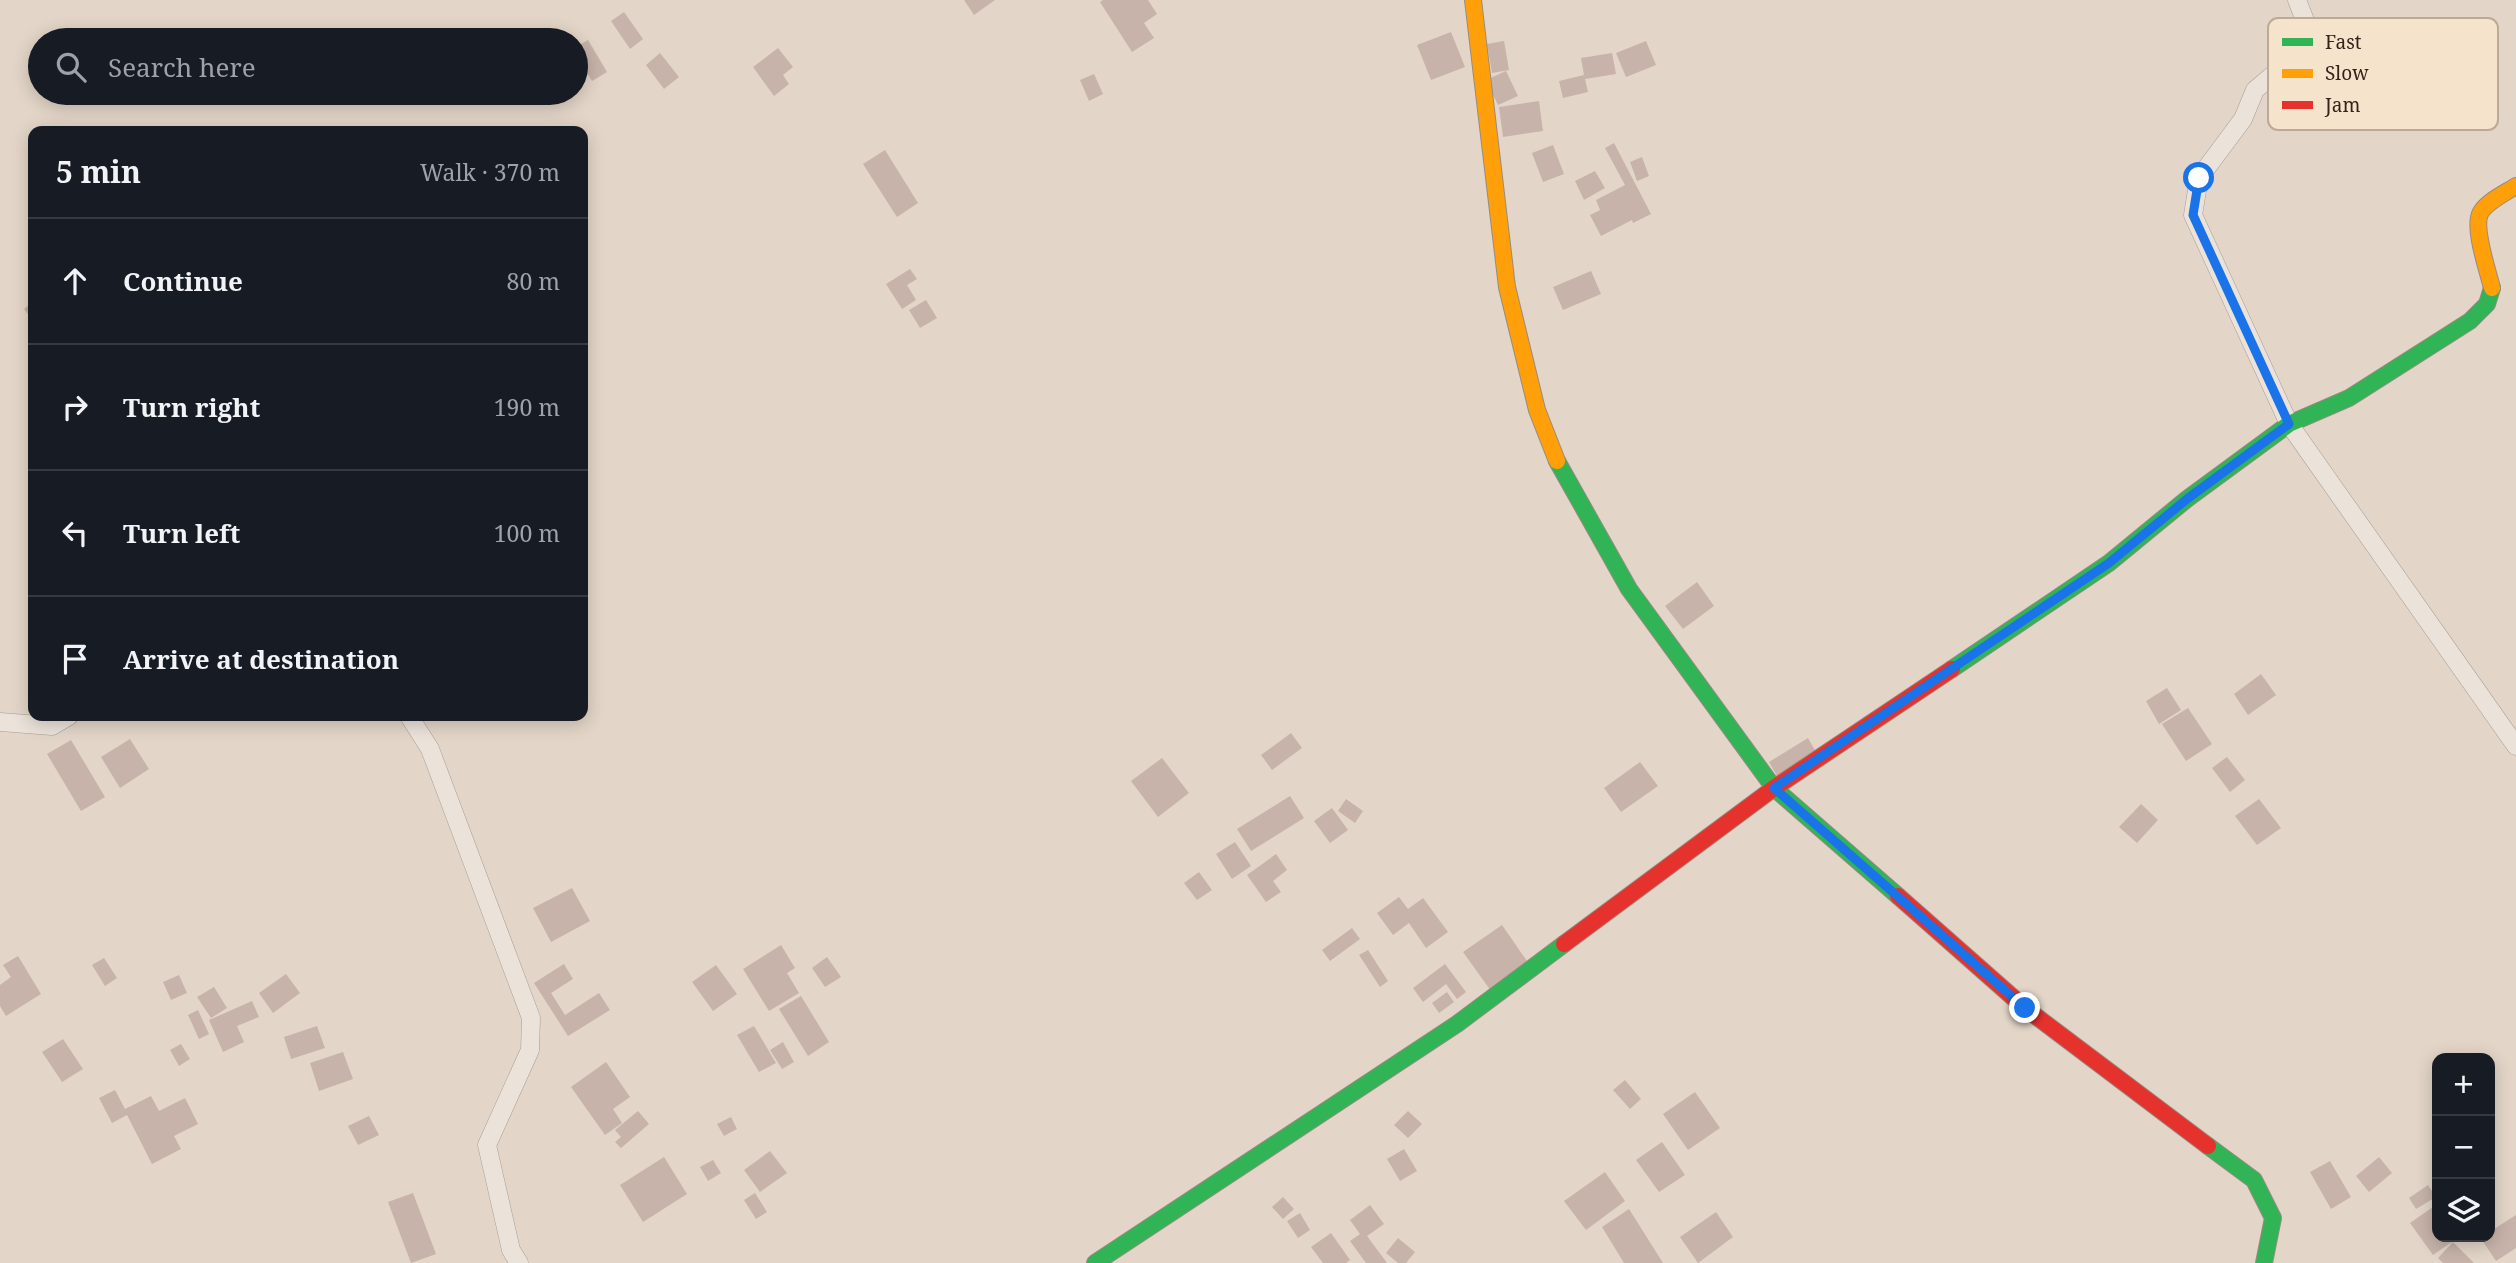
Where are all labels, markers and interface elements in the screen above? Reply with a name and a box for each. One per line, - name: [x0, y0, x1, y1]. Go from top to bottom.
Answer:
- legend: [2268, 18, 2498, 130]
- search box: [28, 28, 588, 105]
- text: Fast: [2325, 29, 2362, 55]
- icon: search: [52, 48, 90, 86]
- text: Search here: [108, 49, 256, 85]
- text: Slow: [2325, 60, 2369, 86]
- text: Jam: [2324, 92, 2360, 118]
- text: 5 min: [56, 151, 141, 192]
- text: Walk · 370 m: [420, 156, 560, 188]
- route start: [2183, 162, 2214, 193]
- icon: ahead: [56, 262, 94, 300]
- text: Continue: [123, 263, 243, 299]
- text: 80 m: [507, 265, 560, 297]
- icon: right: [56, 388, 94, 426]
- text: Turn right: [123, 389, 260, 425]
- text: 190 m: [494, 391, 560, 423]
- icon: left: [56, 514, 94, 552]
- text: Turn left: [123, 515, 240, 551]
- text: 100 m: [494, 517, 560, 549]
- icon: arrive: [56, 640, 94, 678]
- text: Arrive at destination: [123, 641, 399, 677]
- route end: [2009, 992, 2040, 1023]
- map controls: [2432, 1053, 2495, 1242]
- button: +: [2432, 1053, 2495, 1116]
- button: −: [2432, 1116, 2495, 1179]
- button: layers: [2432, 1179, 2495, 1242]

